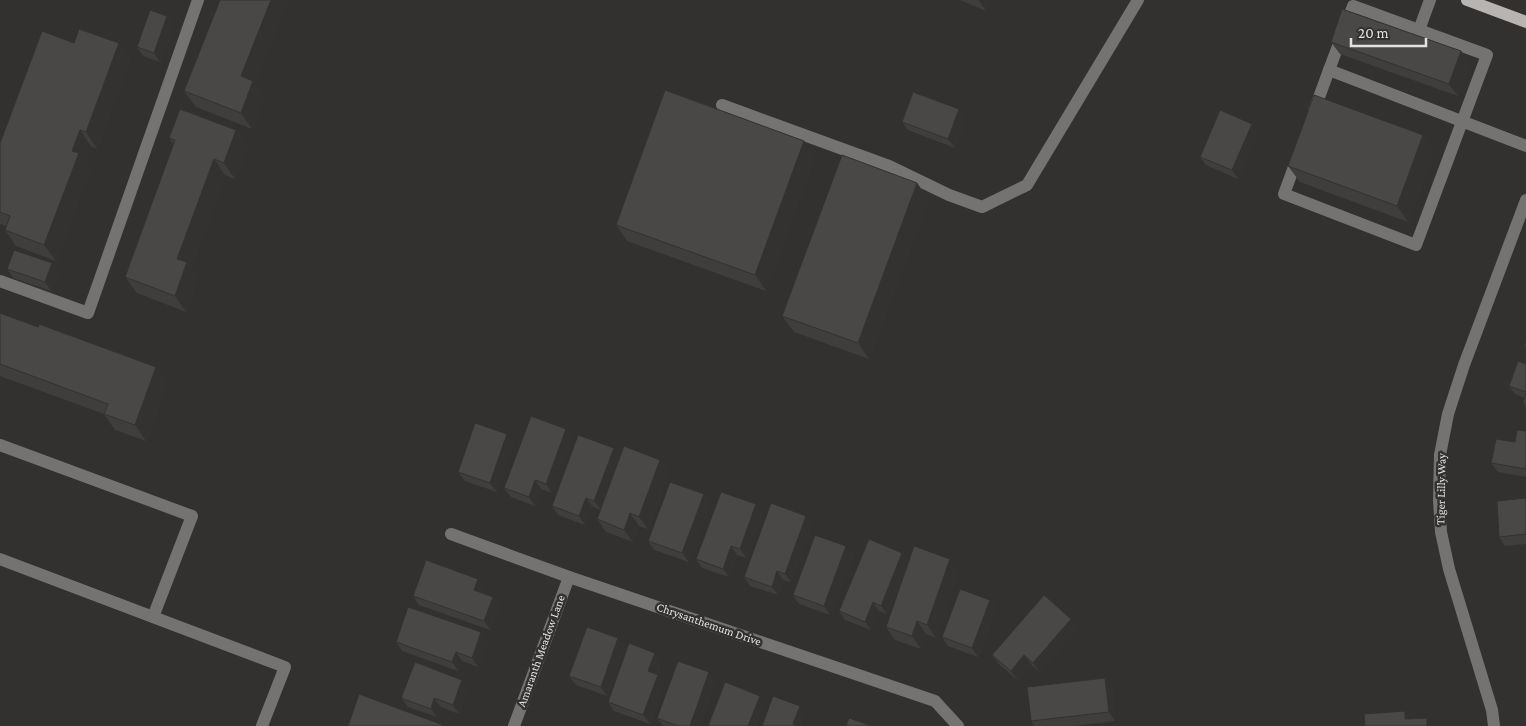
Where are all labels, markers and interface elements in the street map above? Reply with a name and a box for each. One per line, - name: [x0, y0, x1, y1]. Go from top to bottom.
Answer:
- scale bar: [1351, 15, 1426, 47]
- text: 20 m: [1358, 25, 1389, 41]
- street label: Tiger Lilly Way: [1433, 452, 1449, 525]
- street label: Amaranth Meadow Lane: [514, 593, 568, 709]
- street label: Chrysanthemum Drive: [655, 600, 763, 648]

